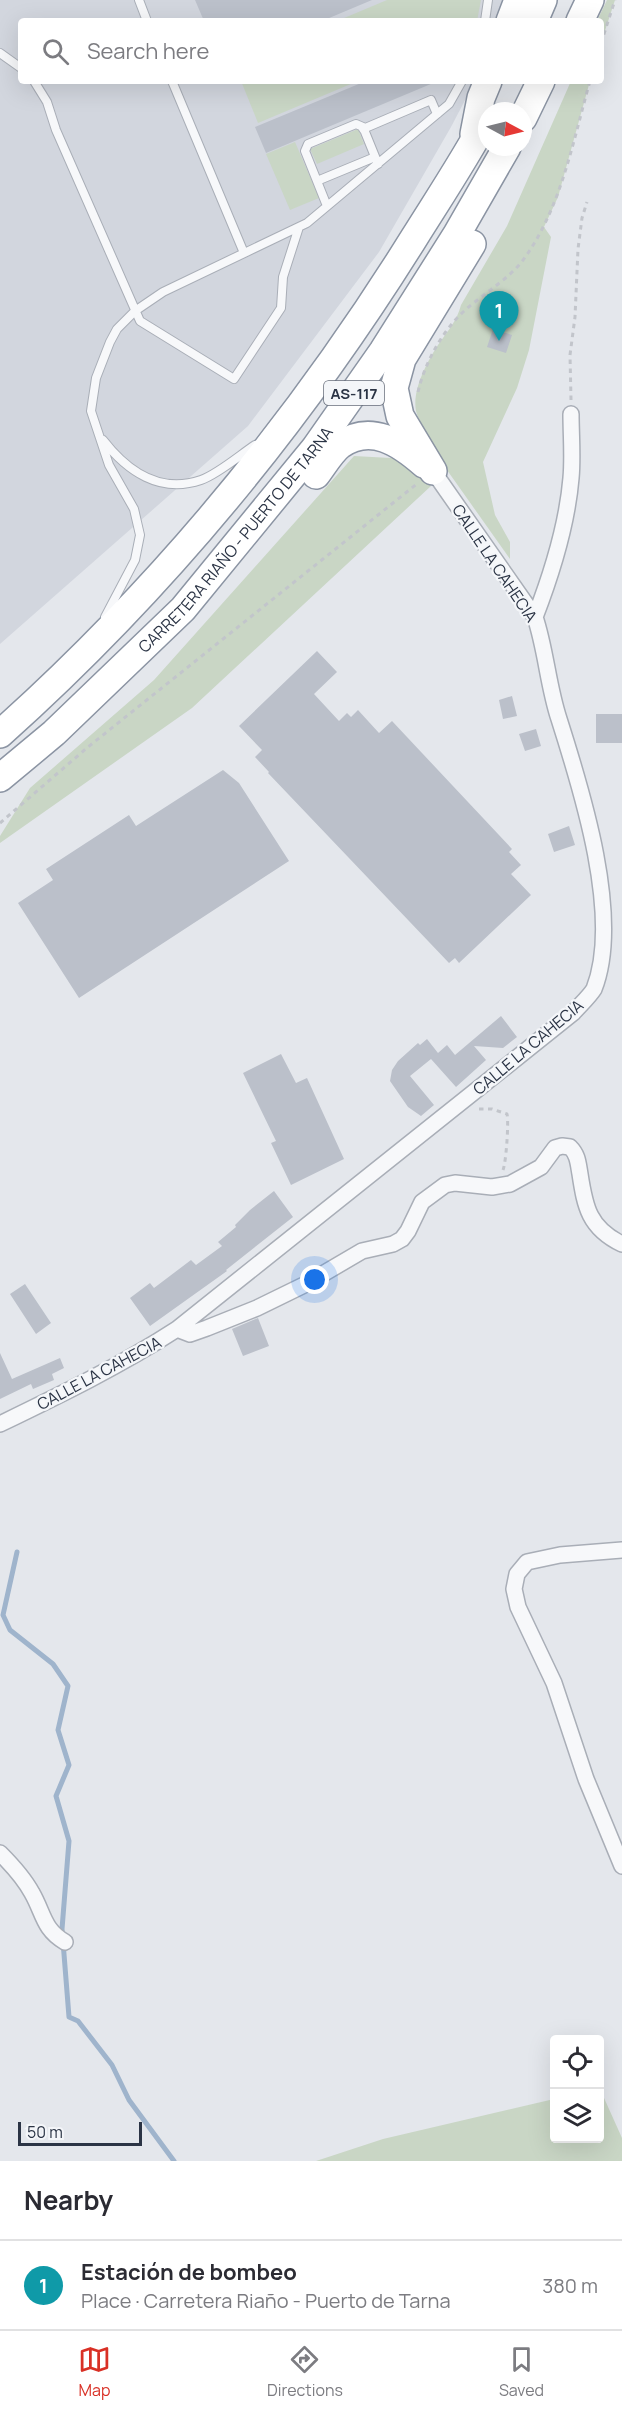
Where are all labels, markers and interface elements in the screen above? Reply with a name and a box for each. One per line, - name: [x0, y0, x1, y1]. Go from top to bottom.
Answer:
- search box: [18, 18, 604, 84]
- icon: search: [39, 35, 72, 68]
- text: Search here: [87, 36, 209, 66]
- north arrow: [478, 102, 532, 156]
- pin: 1: [480, 292, 518, 341]
- road number: AS-117: [324, 381, 384, 405]
- street label: CARRETERA RIAÑO - PUERTO DE TARNA: [133, 422, 338, 657]
- street label: CALLE LA CAHECIA: [447, 500, 543, 626]
- street label: CALLE LA CAHECIA: [468, 994, 588, 1100]
- your location: [300, 1265, 329, 1294]
- street label: CALLE LA CAHECIA: [33, 1331, 165, 1415]
- map controls: [550, 2035, 604, 2143]
- button: locate: [550, 2035, 604, 2089]
- button: layers: [550, 2089, 604, 2143]
- scale bar: [18, 2119, 142, 2146]
- text: 50 m: [27, 2121, 63, 2143]
- text: Nearby: [24, 2182, 113, 2218]
- text: Estación de bombeo: [81, 2257, 297, 2287]
- text: 1: [39, 2272, 48, 2299]
- text: 380 m: [542, 2272, 598, 2299]
- text: Place · Carretera Riaño - Puerto de Tarna: [81, 2287, 451, 2314]
- tab: Map: [78, 2343, 111, 2401]
- tab: Directions: [267, 2343, 343, 2401]
- tab: Saved: [499, 2343, 544, 2401]

